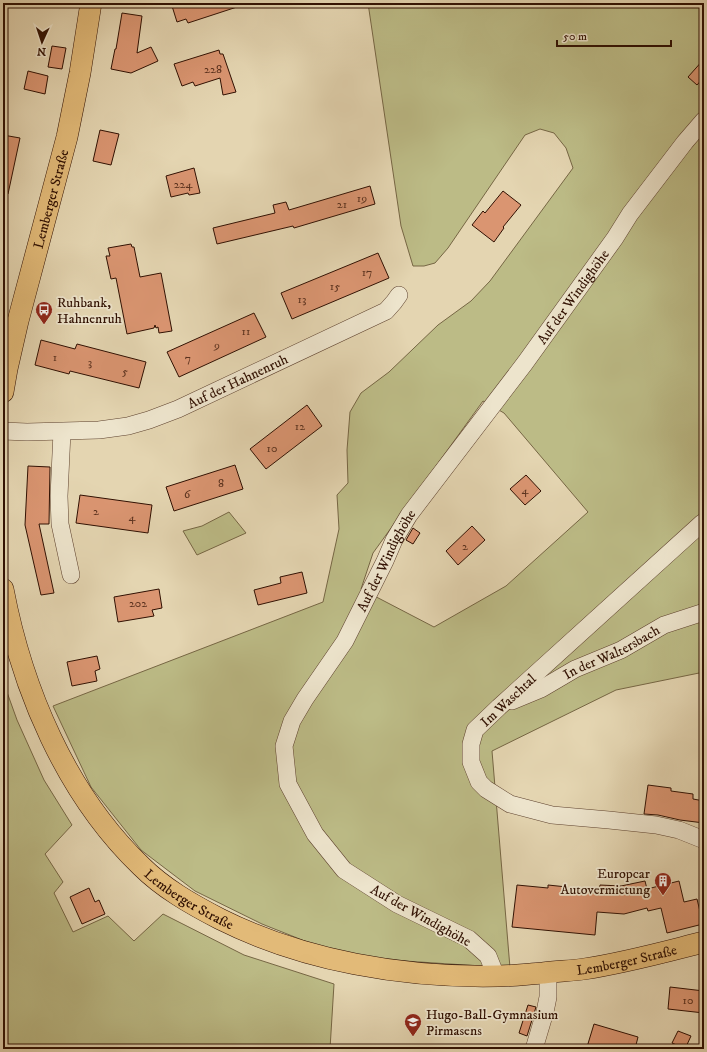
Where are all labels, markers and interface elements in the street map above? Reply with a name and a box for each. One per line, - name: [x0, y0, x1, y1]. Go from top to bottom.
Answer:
- north arrow: [22, 22, 62, 62]
- scale bar: [557, 22, 671, 48]
- text: 50 m: [563, 29, 587, 44]
- text: N: [37, 44, 46, 58]
- house number: 228: [204, 62, 222, 77]
- street label: Lemberger Straße: [30, 147, 73, 251]
- house number: 224: [174, 177, 193, 192]
- house number: 19: [357, 191, 367, 206]
- house number: 21: [337, 197, 347, 212]
- street label: Auf der Windighöhe: [533, 246, 614, 348]
- house number: 17: [362, 265, 372, 280]
- house number: 15: [330, 279, 340, 294]
- house number: 13: [298, 292, 306, 307]
- place label: Ruhbank, Hahnenruh: [57, 294, 122, 328]
- bus stop icon: Ruhbank, Hahnenruh: [34, 300, 54, 325]
- house number: 11: [242, 324, 250, 339]
- house number: 9: [213, 338, 220, 353]
- house number: 1: [53, 350, 57, 365]
- street label: Auf der Hahnenruh: [185, 350, 292, 413]
- house number: 7: [185, 351, 191, 366]
- house number: 3: [88, 355, 92, 370]
- house number: 5: [122, 364, 128, 379]
- house number: 12: [295, 419, 305, 434]
- house number: 10: [267, 441, 277, 456]
- house number: 8: [218, 476, 224, 491]
- house number: 4: [522, 483, 530, 498]
- house number: 6: [184, 487, 191, 502]
- house number: 2: [93, 504, 99, 519]
- street label: Auf der Windighöhe: [353, 506, 420, 615]
- house number: 4: [129, 510, 137, 525]
- house number: 2: [462, 539, 468, 554]
- house number: 202: [129, 596, 147, 611]
- street label: In der Waltersbach: [560, 621, 664, 684]
- street label: Im Waschtal: [477, 670, 541, 731]
- street label: Lemberger Straße: [140, 865, 236, 934]
- place label: Europcar Autovermietung: [561, 865, 651, 899]
- building icon: Europcar Autovermietung: [653, 871, 673, 896]
- street label: Auf der Windighöhe: [367, 881, 474, 951]
- street label: Lemberger Straße: [576, 941, 679, 980]
- house number: 10: [683, 993, 693, 1008]
- place label: Hugo-Ball-Gymnasium Pirmasens: [426, 1006, 559, 1040]
- school or university icon: Hugo-Ball-Gymnasium Pirmasens: [403, 1012, 423, 1037]

